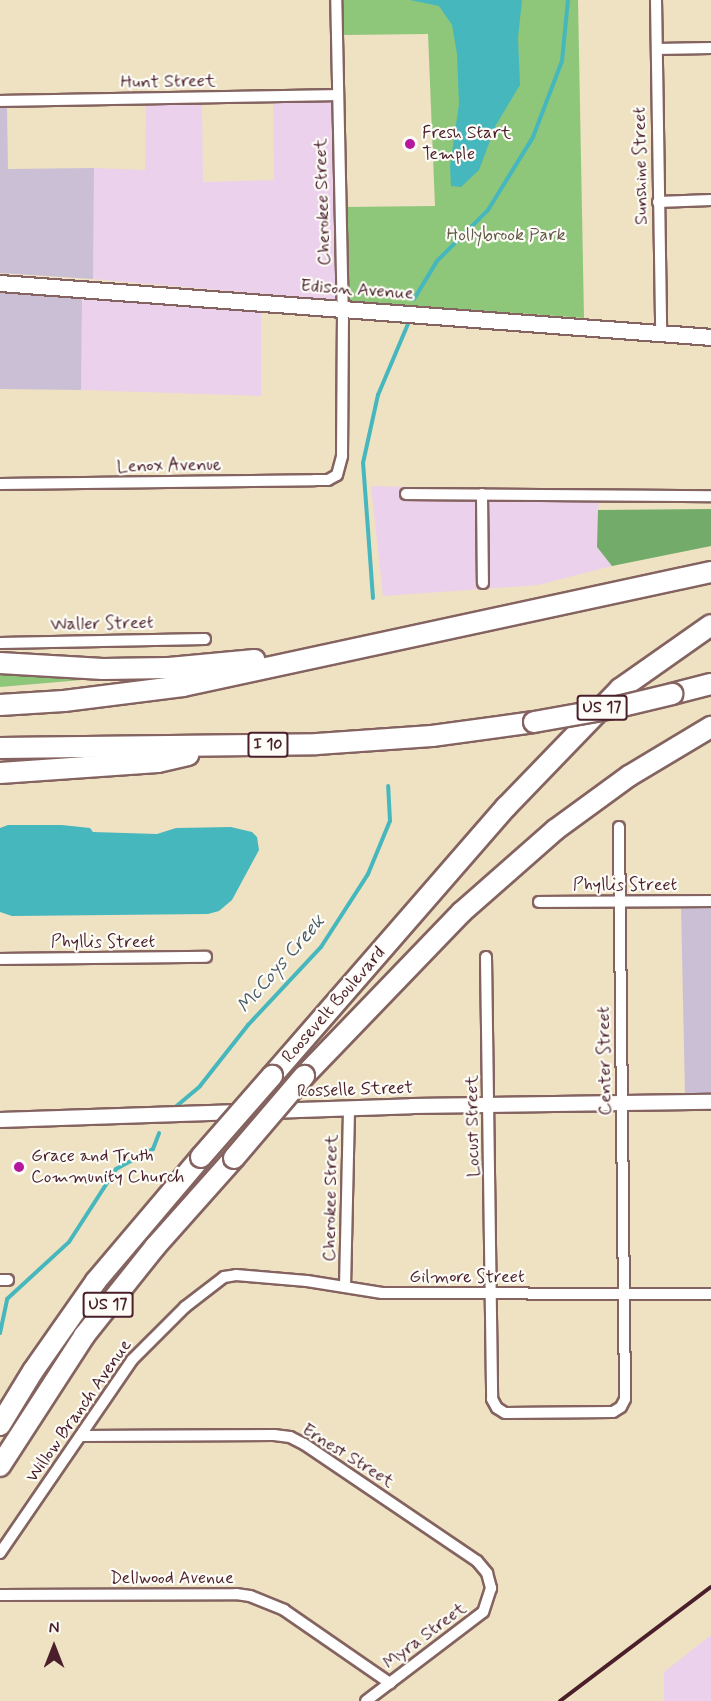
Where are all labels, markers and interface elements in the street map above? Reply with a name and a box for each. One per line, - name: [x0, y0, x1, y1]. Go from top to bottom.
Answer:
- street label: Hunt Street: [120, 70, 216, 94]
- street label: Sunshine Street: [629, 105, 653, 227]
- place label: Fresh Start Temple: [422, 123, 511, 166]
- marker: Fresh Start Temple: [403, 137, 417, 151]
- street label: Cherokee Street: [310, 138, 336, 266]
- park label: Hollybrook Park: [447, 224, 565, 246]
- street label: Edison Avenue: [300, 275, 414, 305]
- street label: Lenox Avenue: [115, 454, 223, 478]
- street label: Waller Street: [49, 612, 155, 636]
- road number: US 17: [576, 695, 628, 721]
- road number: I 10: [247, 732, 289, 758]
- street label: Phyllis Street: [571, 874, 679, 896]
- water label: McCoys Creek: [232, 910, 330, 1018]
- street label: Phyllis Street: [49, 931, 157, 953]
- street label: Roosevelt Boulevard: [278, 943, 390, 1067]
- street label: Center Street: [593, 1005, 617, 1117]
- street label: Locust Street: [461, 1075, 485, 1177]
- street label: Rosselle Street: [297, 1077, 413, 1103]
- street label: Cherokee Street: [319, 1134, 343, 1262]
- place label: Grace and Truth Community Church: [31, 1146, 184, 1188]
- marker: Grace and Truth Community Church: [12, 1160, 26, 1174]
- street label: Gilmore Street: [408, 1266, 526, 1288]
- road number: US 17: [82, 1292, 134, 1318]
- street label: Willow Branch Avenue: [20, 1333, 138, 1489]
- street label: Ernest Street: [298, 1419, 398, 1493]
- street label: Dellwood Avenue: [110, 1567, 234, 1589]
- street label: Myra Street: [379, 1598, 471, 1674]
- north arrow: [24, 1617, 84, 1677]
- text: N: [49, 1618, 59, 1639]

